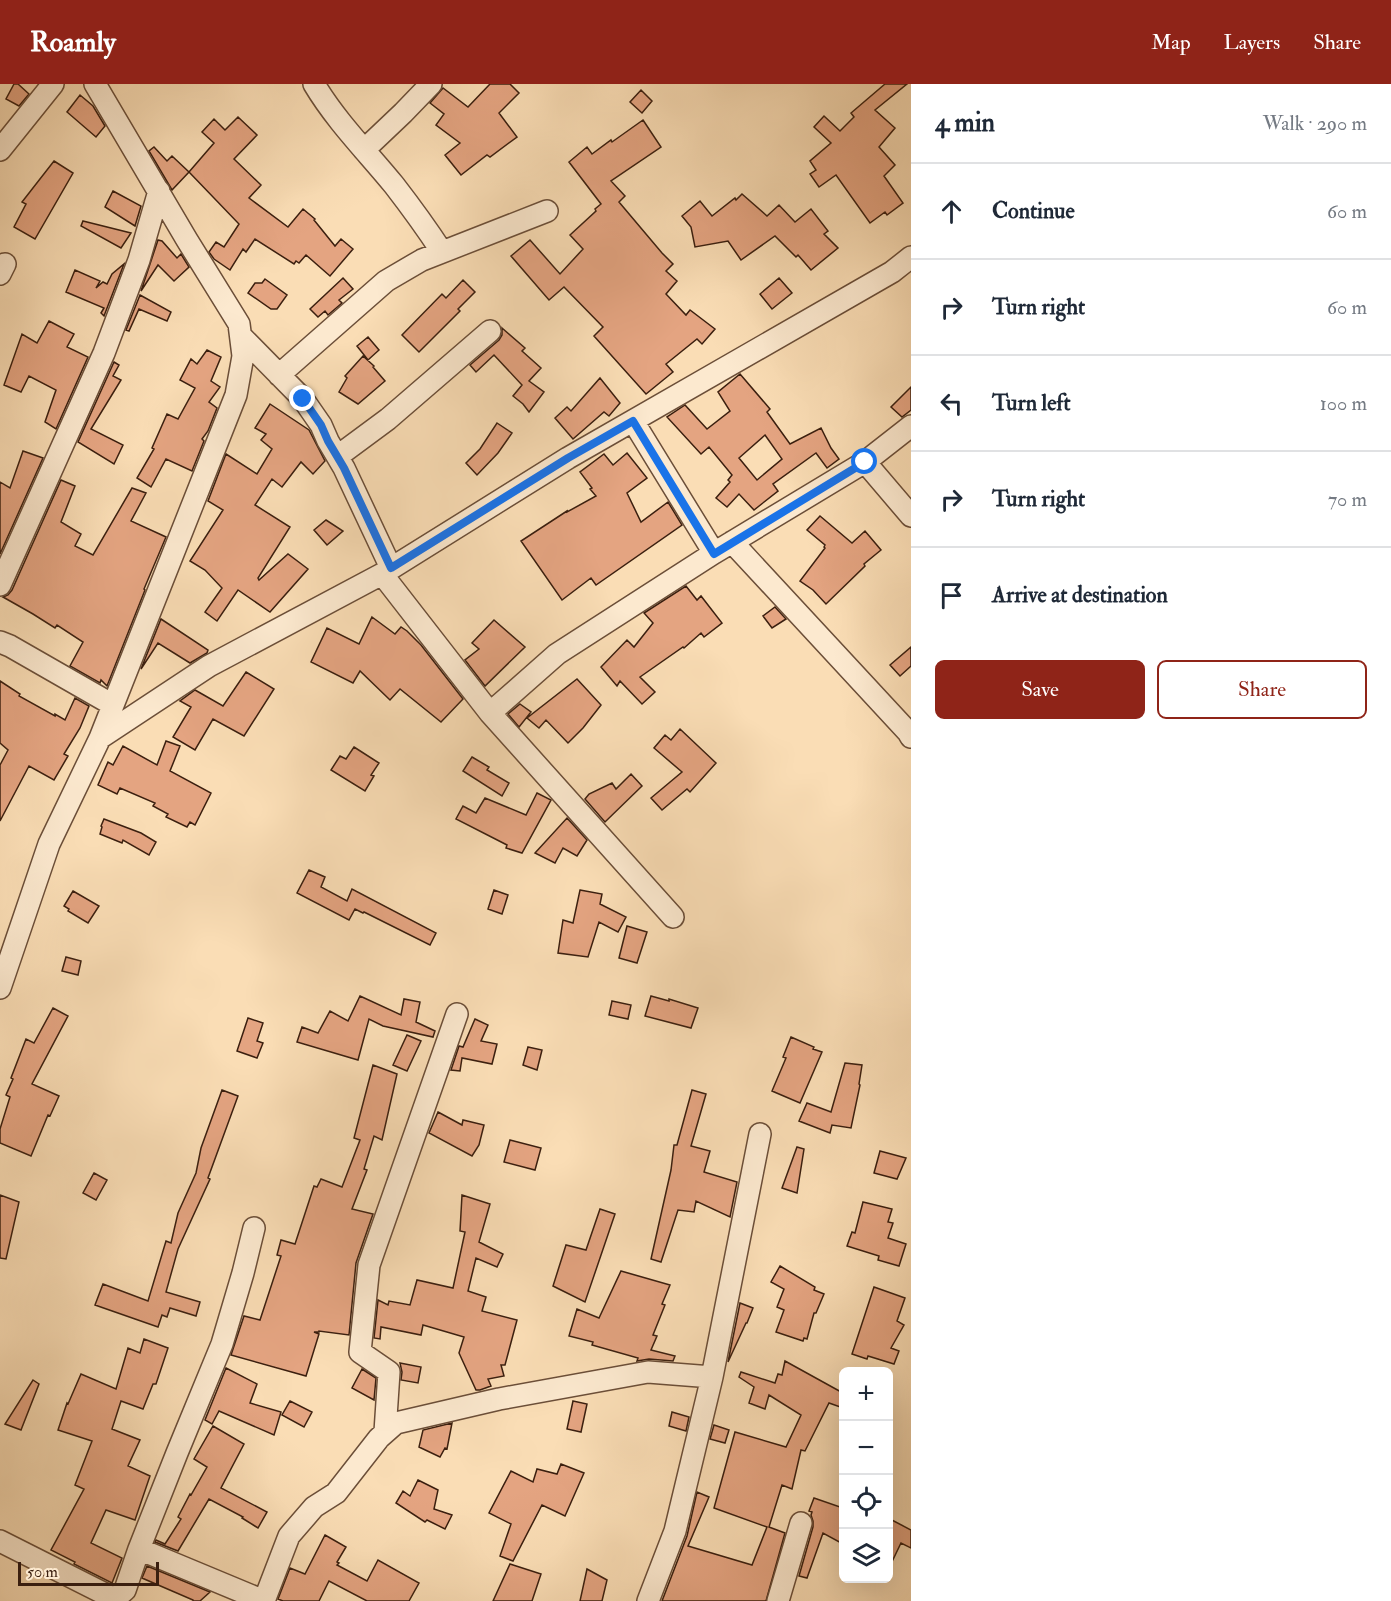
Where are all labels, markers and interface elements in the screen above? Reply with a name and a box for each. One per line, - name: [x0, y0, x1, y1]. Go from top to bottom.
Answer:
- text: Roamly: [30, 25, 116, 60]
- text: Map: [1151, 29, 1191, 56]
- text: Layers: [1224, 29, 1280, 56]
- text: Share: [1313, 29, 1361, 56]
- text: 4 min: [935, 107, 995, 139]
- text: Walk · 290 m: [1263, 111, 1367, 136]
- icon: ahead: [935, 195, 968, 228]
- text: Continue: [992, 197, 1075, 225]
- text: 60 m: [1327, 199, 1367, 224]
- icon: right: [935, 291, 968, 324]
- text: Turn right: [992, 293, 1085, 321]
- text: 60 m: [1327, 295, 1367, 320]
- route end: [289, 385, 315, 411]
- icon: left: [935, 387, 968, 420]
- text: Turn left: [992, 389, 1071, 417]
- text: 100 m: [1320, 391, 1367, 416]
- route start: [851, 448, 877, 474]
- icon: right: [935, 483, 968, 516]
- text: Turn right: [992, 485, 1085, 513]
- text: 70 m: [1328, 487, 1367, 512]
- icon: arrive: [935, 579, 968, 612]
- text: Arrive at destination: [992, 581, 1168, 609]
- button: Save: [935, 660, 1145, 719]
- button: Share: [1157, 660, 1367, 719]
- map controls: [839, 1367, 893, 1583]
- button: +: [839, 1367, 893, 1421]
- button: −: [839, 1421, 893, 1475]
- button: locate: [839, 1475, 893, 1529]
- button: layers: [839, 1529, 893, 1583]
- scale bar: [18, 1559, 159, 1586]
- text: 50 m: [27, 1562, 58, 1582]

